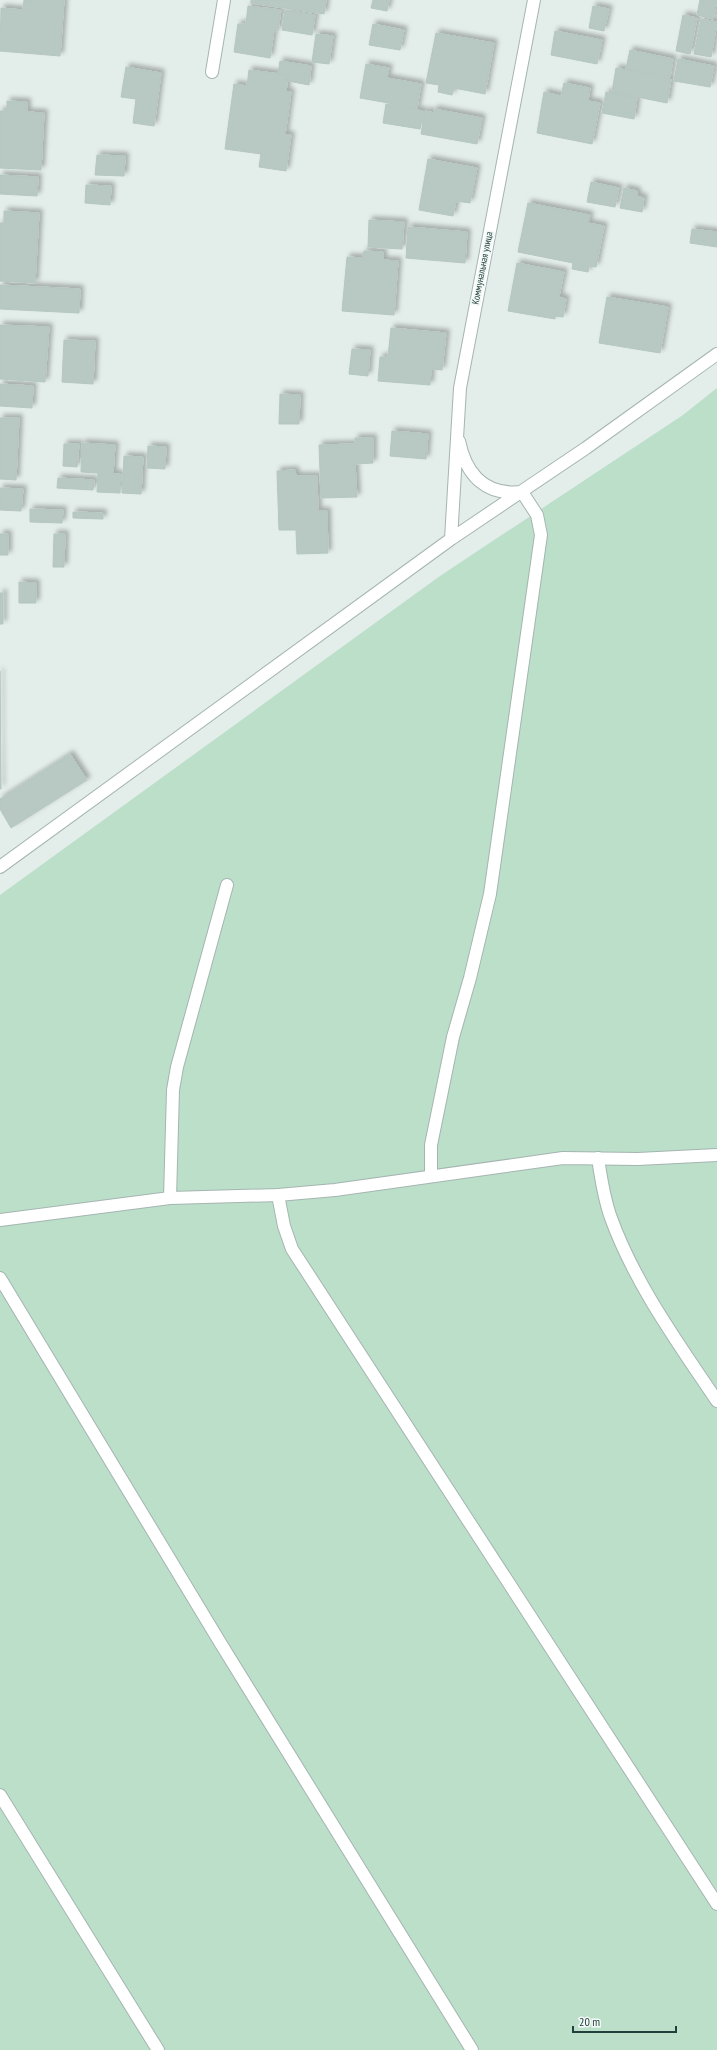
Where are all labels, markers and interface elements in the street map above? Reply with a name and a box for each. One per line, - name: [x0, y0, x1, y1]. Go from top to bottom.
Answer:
- street label: Коммунальная улица: [469, 230, 495, 306]
- scale bar: [573, 2008, 676, 2034]
- text: 20 m: [579, 2014, 600, 2029]

